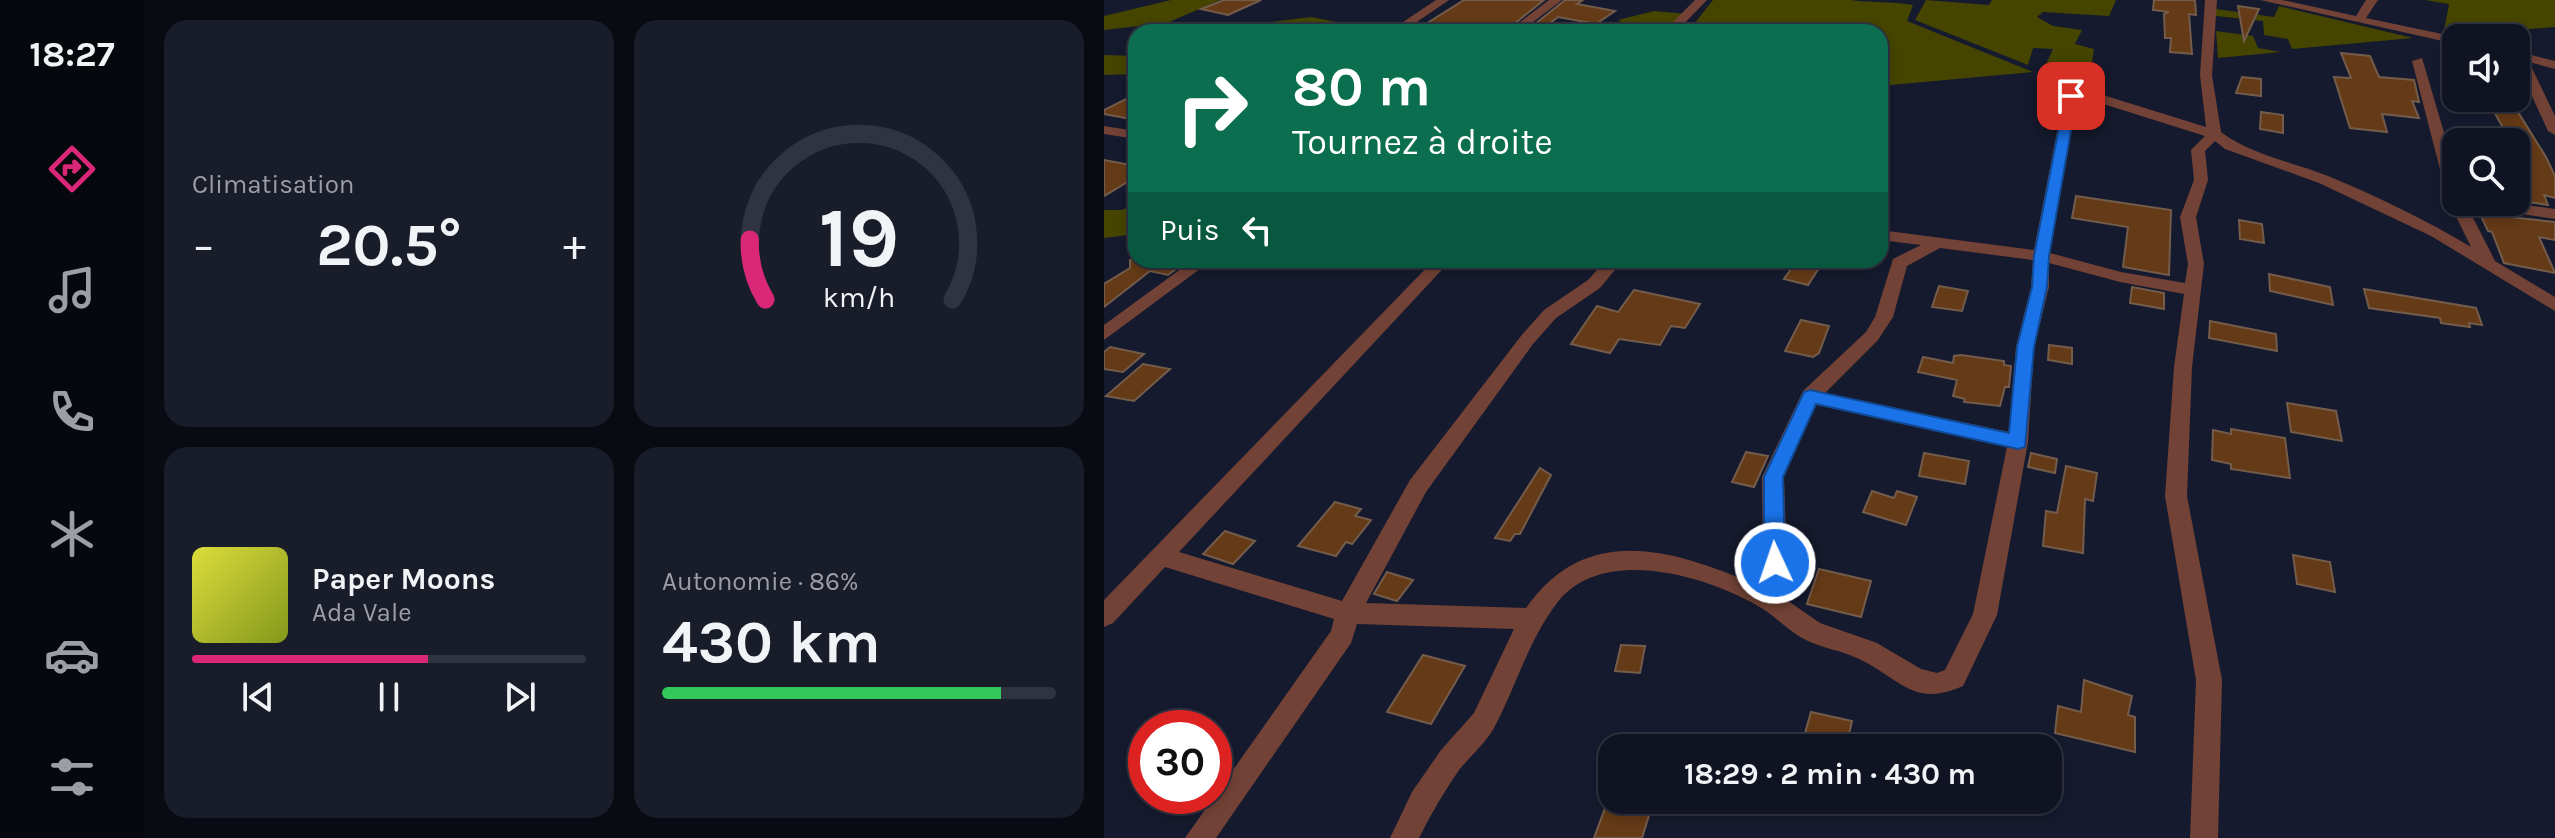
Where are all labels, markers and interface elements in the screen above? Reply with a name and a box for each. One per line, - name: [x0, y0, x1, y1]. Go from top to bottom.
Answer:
- map controls: [2442, 24, 2530, 216]
- button: sound: [2442, 24, 2530, 112]
- text: 18:27: [29, 33, 115, 75]
- text: 80 m: [1292, 54, 1431, 119]
- icon: right: [1160, 56, 1264, 160]
- pin: [2037, 62, 2105, 130]
- icon: arrive: [2049, 74, 2093, 118]
- text: Tournez à droite: [1292, 121, 1553, 163]
- button: search: [2442, 128, 2530, 216]
- icon: directions: [44, 141, 100, 197]
- text: Climatisation: [192, 169, 355, 200]
- text: 19: [819, 189, 899, 286]
- icon: left: [1235, 208, 1279, 252]
- text: 20.5°: [316, 210, 462, 280]
- text: Puis: [1160, 212, 1219, 248]
- text: −: [192, 220, 215, 271]
- text: +: [563, 220, 586, 271]
- icon: music: [44, 262, 100, 318]
- text: km/h: [823, 281, 895, 314]
- icon: phone: [44, 384, 100, 440]
- icon: climate: [44, 506, 100, 562]
- position arrow: [1733, 521, 1817, 605]
- text: Paper Moons: [312, 561, 495, 597]
- text: Autonomie · 86%: [662, 566, 859, 597]
- text: Ada Vale: [312, 597, 412, 628]
- text: 430 km: [662, 607, 881, 677]
- icon: car: [44, 627, 100, 683]
- icon: previous: [236, 675, 280, 719]
- icon: pause: [367, 675, 411, 719]
- icon: next: [498, 675, 542, 719]
- speed limit sign: 30: [1128, 710, 1232, 814]
- icon: filters: [44, 749, 100, 805]
- text: 18:29 · 2 min · 430 m: [1684, 756, 1976, 792]

